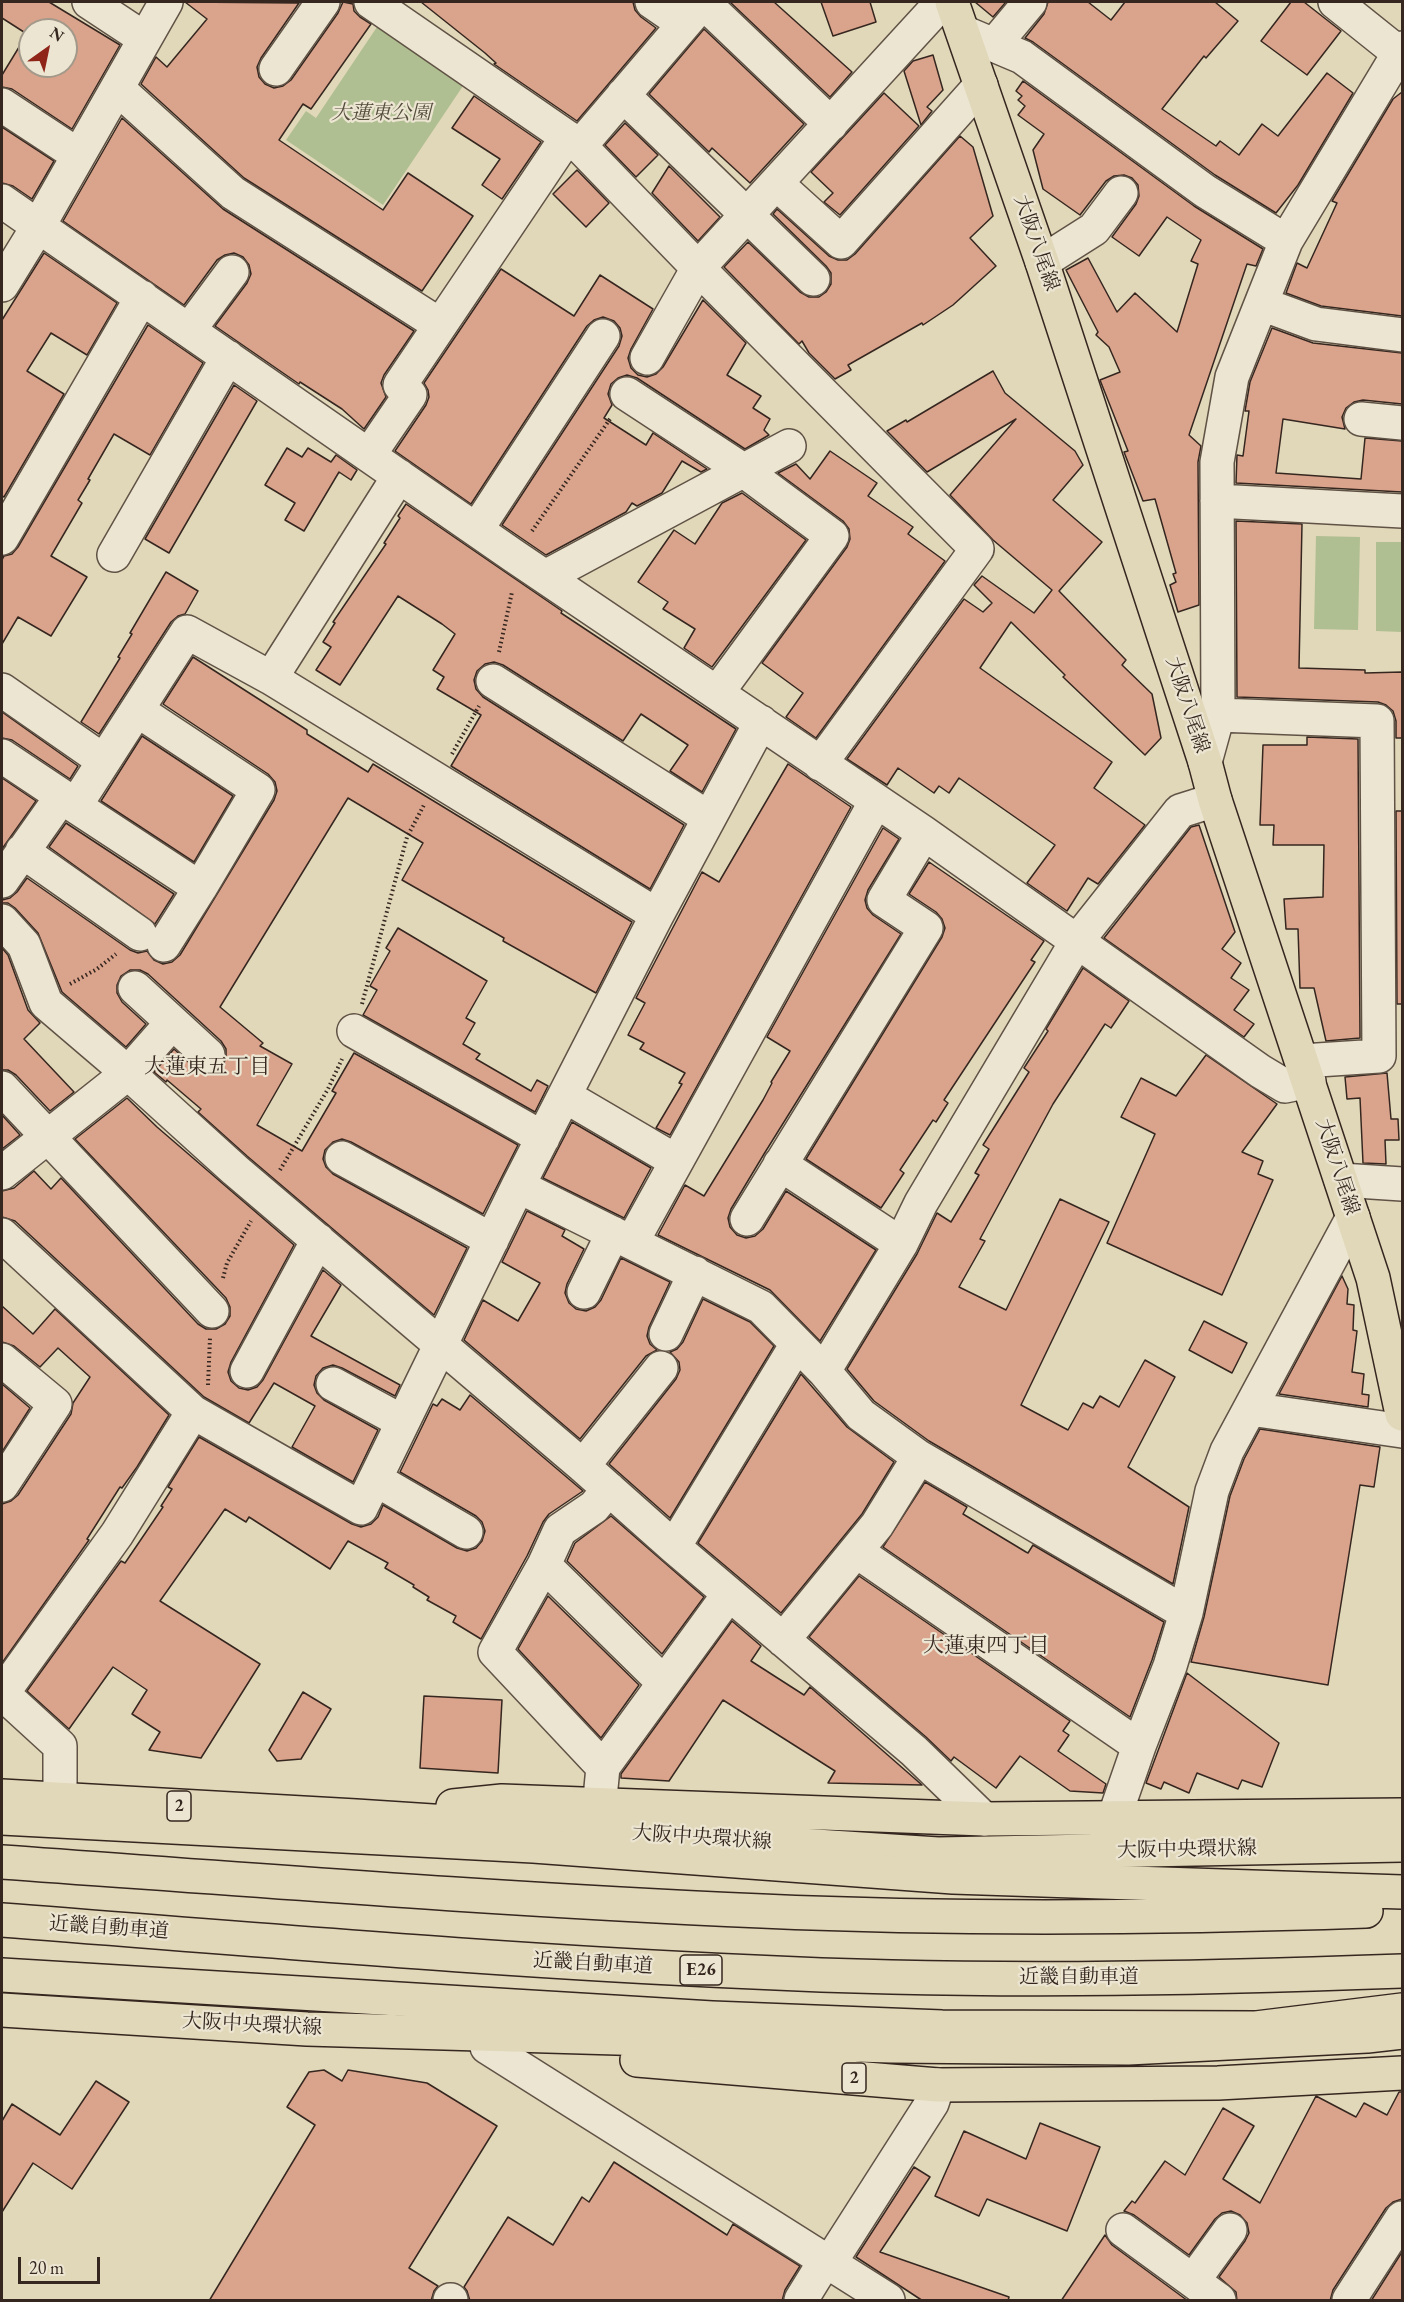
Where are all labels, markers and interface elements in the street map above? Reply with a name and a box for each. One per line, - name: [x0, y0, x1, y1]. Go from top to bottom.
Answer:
- north arrow: [18, 18, 78, 78]
- text: N: [46, 22, 68, 46]
- park label: 大蓮東公園: [331, 102, 431, 126]
- street label: 大阪八尾線: [1008, 192, 1064, 294]
- street label: 大阪八尾線: [1160, 654, 1214, 756]
- district label: 大蓮東五丁目: [144, 1054, 270, 1080]
- street label: 大阪八尾線: [1310, 1116, 1364, 1218]
- district label: 大蓮東四丁目: [923, 1633, 1049, 1659]
- road number: 2: [167, 1791, 191, 1821]
- street label: 大阪中央環状線: [631, 1821, 773, 1855]
- street label: 大阪中央環状線: [1117, 1837, 1257, 1863]
- street label: 近畿自動車道: [48, 1912, 170, 1944]
- street label: 近畿自動車道: [532, 1949, 654, 1979]
- road number: E26: [680, 1955, 722, 1985]
- street label: 近畿自動車道: [1019, 1966, 1139, 1990]
- street label: 大阪中央環状線: [181, 2009, 323, 2041]
- road number: 2: [842, 2063, 866, 2093]
- scale bar: [21, 2245, 104, 2283]
- text: 20 m: [29, 2256, 64, 2279]

